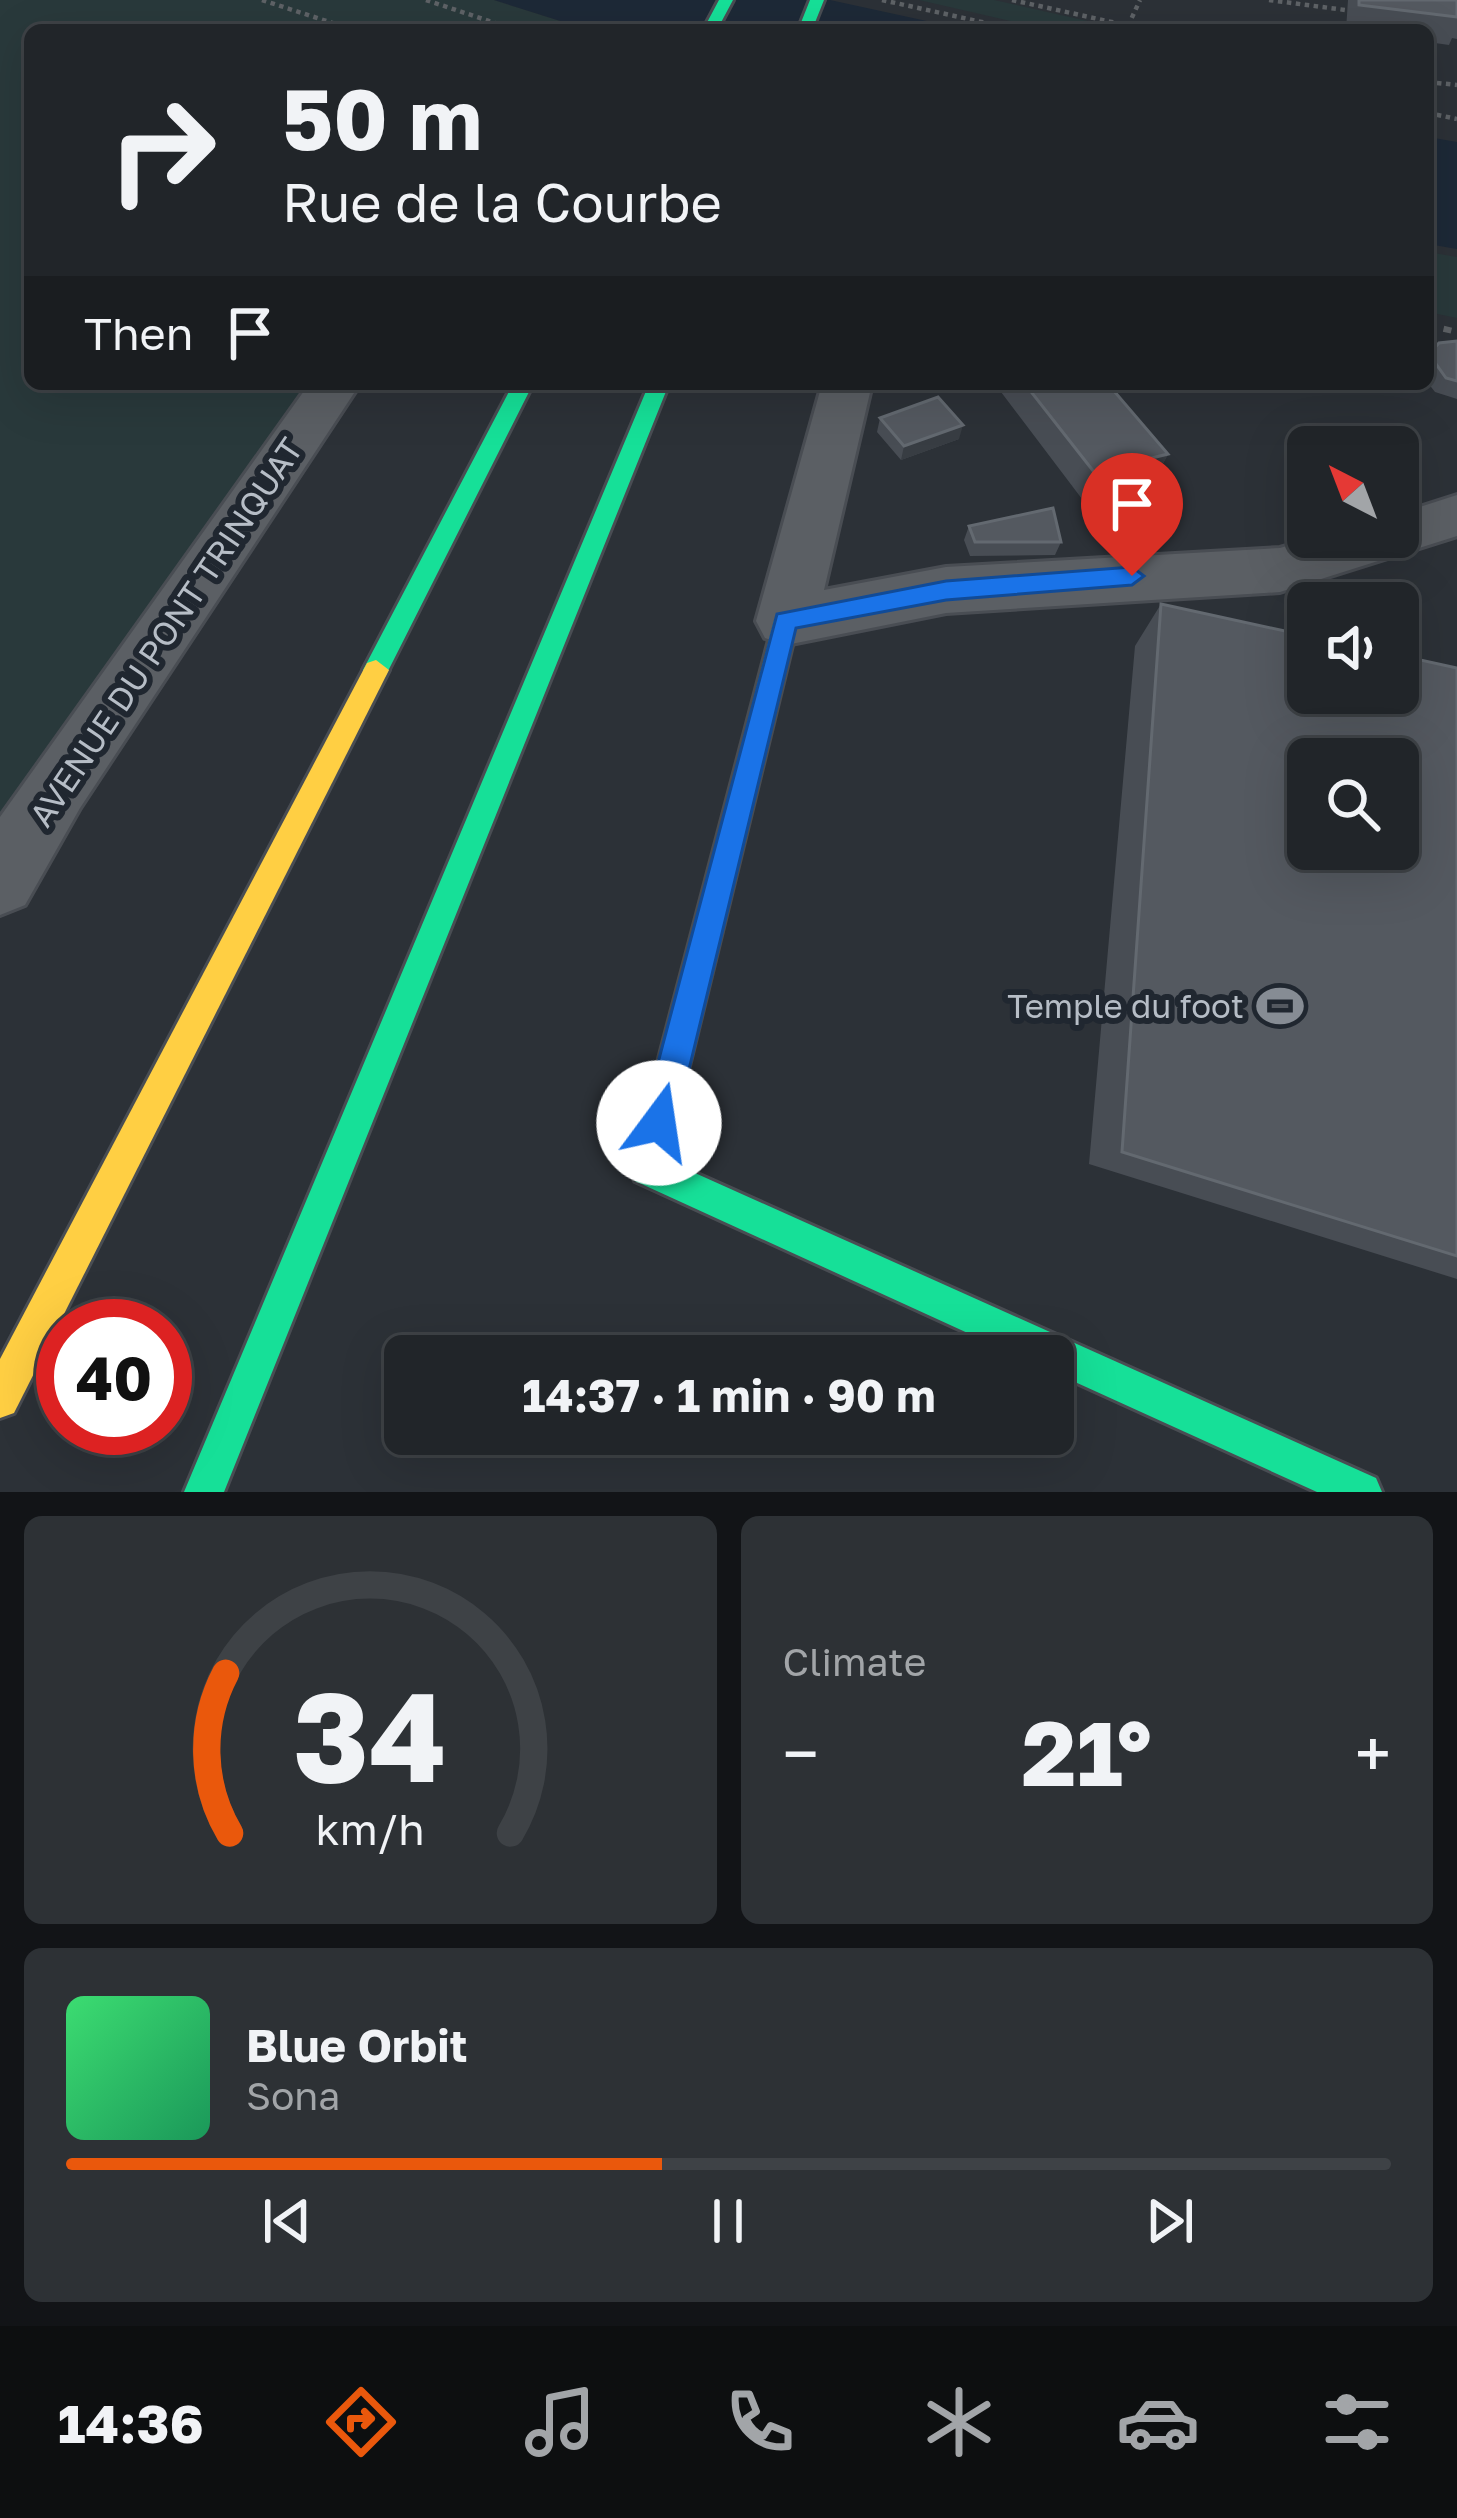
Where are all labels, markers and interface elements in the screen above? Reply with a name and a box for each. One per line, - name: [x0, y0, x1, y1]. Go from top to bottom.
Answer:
- text: 50 m: [282, 68, 482, 168]
- icon: right: [84, 72, 240, 228]
- text: Rue de la Courbe: [282, 169, 722, 234]
- icon: arrive: [217, 300, 283, 366]
- text: Then: [84, 306, 193, 360]
- north arrow: [1287, 426, 1419, 558]
- map controls: [1287, 426, 1419, 870]
- street label: AVENUE DU PONT TRINQUAT: [21, 430, 310, 833]
- pin: [1081, 453, 1183, 576]
- icon: arrive: [1099, 471, 1165, 537]
- button: sound: [1287, 582, 1419, 714]
- button: search: [1287, 738, 1419, 870]
- sports icon: Temple du foot: [1255, 981, 1305, 1031]
- place label: Temple du foot: [1007, 986, 1244, 1025]
- position arrow: [596, 1060, 722, 1186]
- speed limit sign: 40: [36, 1299, 192, 1455]
- text: 14:37 · 1 min · 90 m: [522, 1368, 936, 1422]
- text: Climate: [783, 1638, 926, 1685]
- text: 34: [293, 1660, 447, 1809]
- text: 21°: [1022, 1698, 1152, 1806]
- text: −: [783, 1713, 819, 1793]
- text: +: [1355, 1713, 1391, 1793]
- text: km/h: [316, 1803, 425, 1854]
- text: Blue Orbit: [246, 2018, 468, 2072]
- text: Sona: [246, 2072, 340, 2119]
- icon: previous: [254, 2188, 320, 2254]
- icon: pause: [695, 2188, 761, 2254]
- icon: next: [1137, 2188, 1203, 2254]
- icon: directions: [319, 2380, 403, 2464]
- icon: music: [518, 2380, 602, 2464]
- icon: phone: [718, 2380, 802, 2464]
- icon: climate: [917, 2380, 1001, 2464]
- icon: car: [1116, 2380, 1200, 2464]
- icon: filters: [1315, 2380, 1399, 2464]
- text: 14:36: [58, 2390, 204, 2455]

